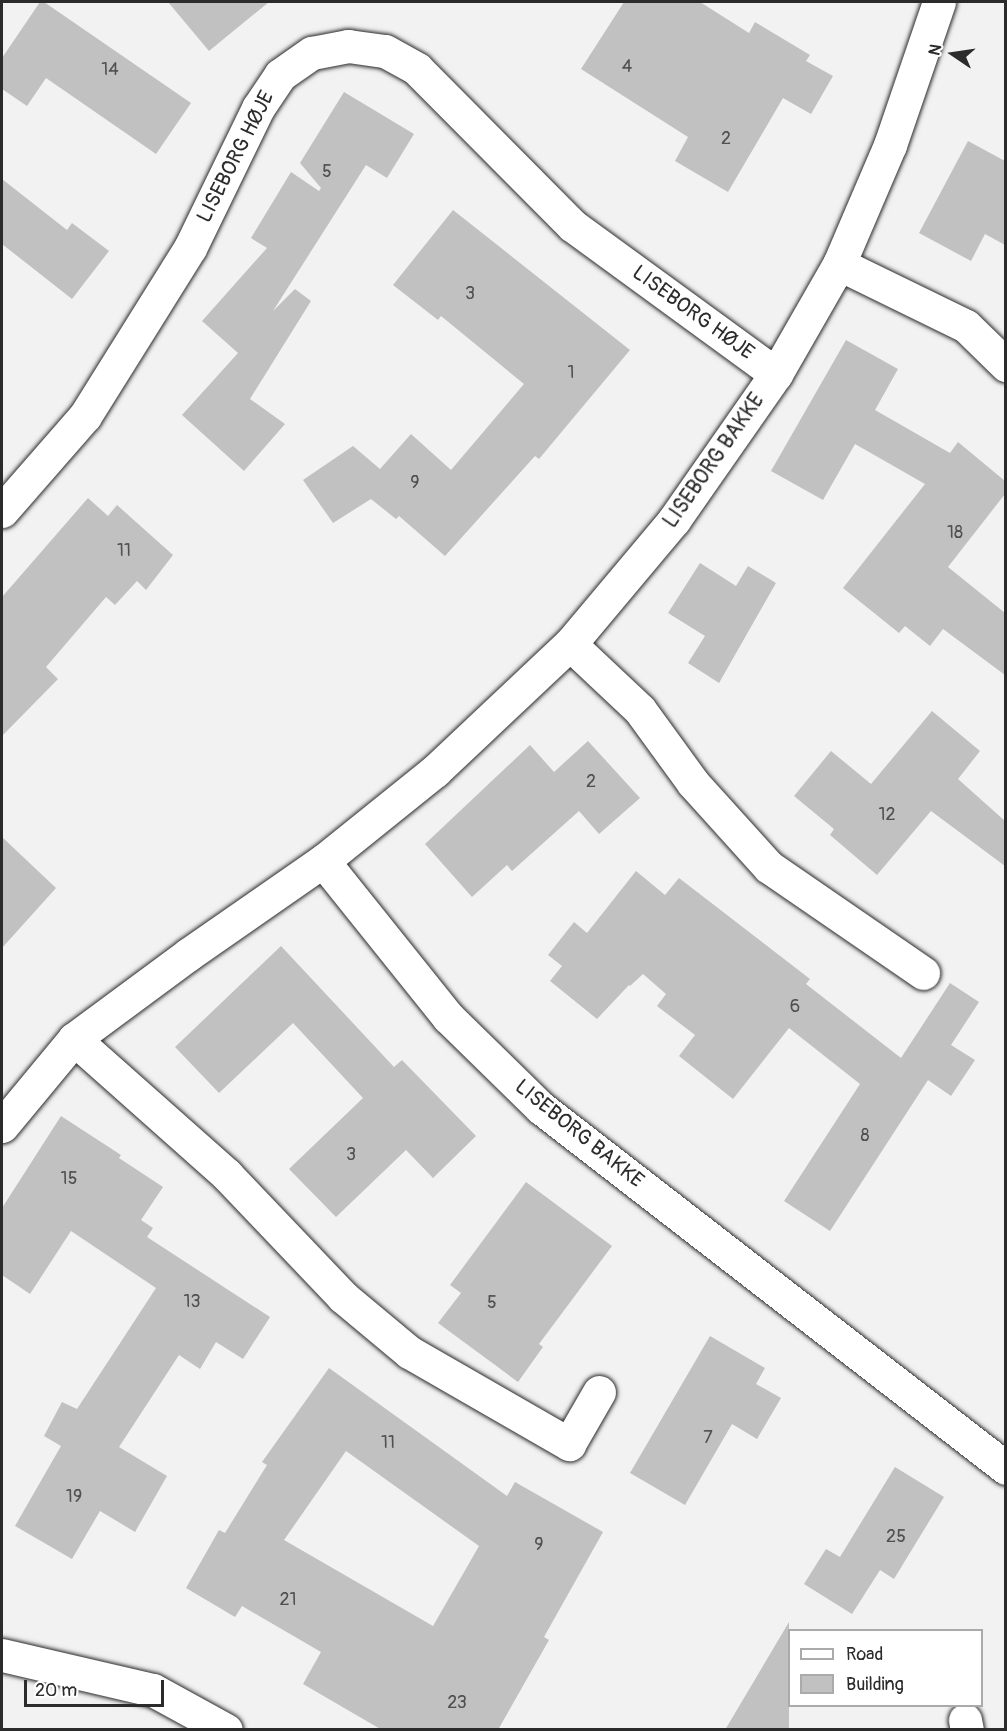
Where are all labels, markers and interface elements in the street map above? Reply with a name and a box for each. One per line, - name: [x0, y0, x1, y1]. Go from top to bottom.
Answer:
- north arrow: [923, 24, 983, 84]
- text: N: [924, 42, 946, 57]
- house number: 4: [622, 56, 632, 78]
- house number: 14: [101, 59, 119, 81]
- street label: LISEBORG HØJE: [192, 87, 280, 227]
- house number: 2: [721, 128, 731, 150]
- house number: 5: [322, 161, 332, 183]
- street label: LISEBORG HØJE: [627, 260, 759, 366]
- house number: 3: [465, 283, 475, 305]
- house number: 1: [567, 362, 575, 384]
- street label: LISEBORG BAKKE: [658, 389, 770, 533]
- house number: 9: [410, 472, 420, 494]
- house number: 18: [947, 522, 963, 544]
- house number: 11: [117, 540, 131, 562]
- house number: 2: [586, 771, 596, 793]
- house number: 12: [878, 804, 896, 826]
- house number: 6: [790, 996, 800, 1018]
- street label: LISEBORG BAKKE: [509, 1074, 649, 1194]
- house number: 8: [860, 1125, 870, 1147]
- house number: 3: [346, 1144, 356, 1166]
- house number: 15: [61, 1168, 77, 1190]
- house number: 13: [183, 1291, 201, 1313]
- house number: 5: [487, 1292, 497, 1314]
- house number: 7: [703, 1427, 713, 1449]
- house number: 11: [381, 1432, 395, 1454]
- house number: 19: [66, 1486, 82, 1508]
- house number: 25: [886, 1526, 906, 1548]
- house number: 9: [534, 1534, 544, 1556]
- house number: 21: [279, 1589, 297, 1611]
- legend: [788, 1629, 983, 1707]
- text: Road: [846, 1643, 883, 1666]
- scale bar: [27, 1668, 166, 1706]
- text: Building: [846, 1673, 904, 1696]
- text: 20 m: [35, 1679, 77, 1702]
- house number: 23: [447, 1692, 467, 1714]

